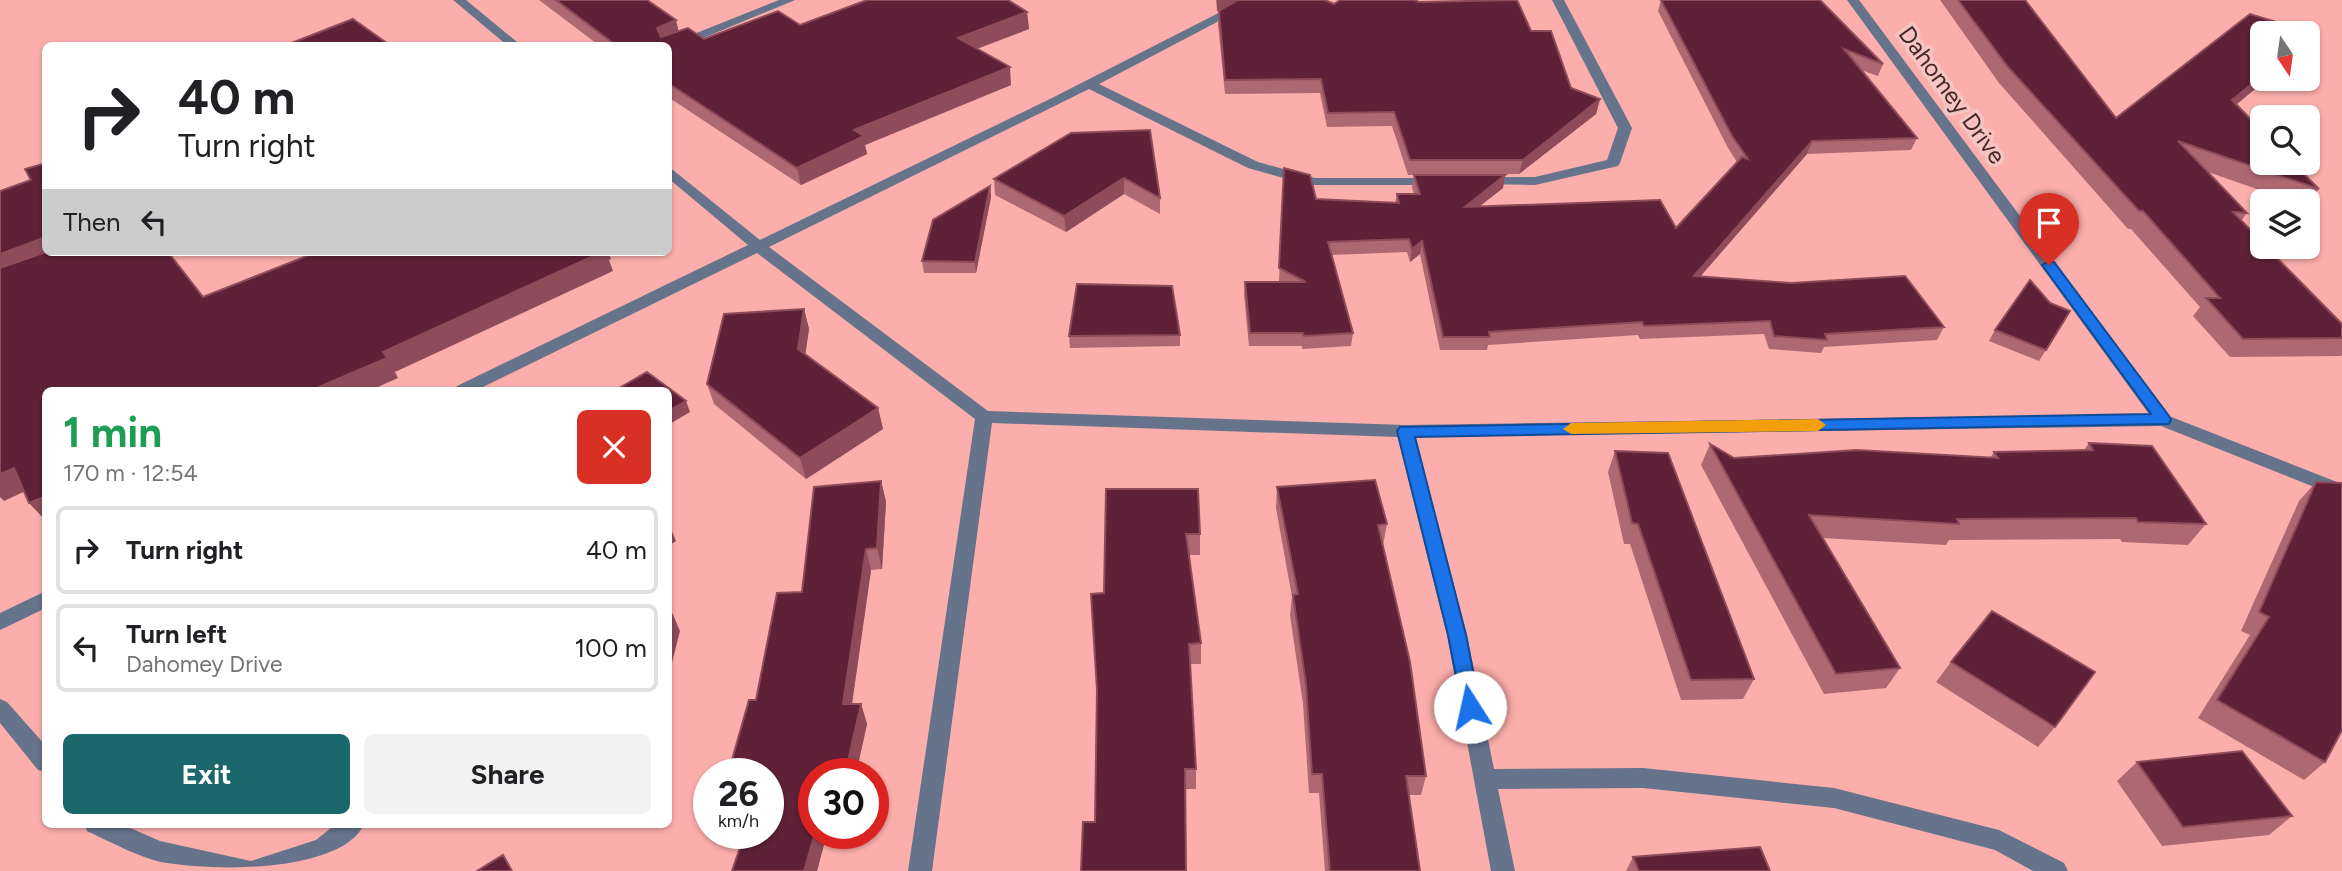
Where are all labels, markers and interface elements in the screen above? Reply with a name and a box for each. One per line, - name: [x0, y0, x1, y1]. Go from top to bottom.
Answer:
- street label: Dahomey Drive: [1893, 20, 2012, 169]
- north arrow: [2250, 21, 2320, 91]
- map controls: [2250, 21, 2320, 259]
- text: 40 m: [178, 67, 295, 126]
- icon: right: [63, 70, 154, 161]
- button: search: [2250, 105, 2320, 175]
- text: Turn right: [178, 127, 316, 165]
- button: layers: [2250, 189, 2320, 259]
- pin: [2019, 193, 2079, 265]
- icon: left: [135, 203, 173, 241]
- icon: arrive: [2030, 204, 2068, 242]
- text: Then: [63, 206, 121, 238]
- text: 1 min: [63, 407, 162, 458]
- button: close: [577, 410, 651, 484]
- text: 170 m · 12:54: [63, 459, 198, 487]
- icon: right: [67, 531, 105, 569]
- text: Turn right: [126, 534, 243, 566]
- text: 40 m: [586, 534, 647, 566]
- text: Turn left: [126, 618, 227, 650]
- icon: left: [67, 629, 105, 667]
- text: 100 m: [574, 632, 647, 664]
- text: Dahomey Drive: [126, 650, 283, 678]
- position arrow: [1433, 670, 1507, 744]
- button: Exit: [63, 734, 350, 814]
- button: Share: [364, 734, 651, 814]
- speed limit sign: 30: [798, 758, 889, 849]
- text: 26: [718, 773, 759, 815]
- text: km/h: [718, 810, 759, 832]

